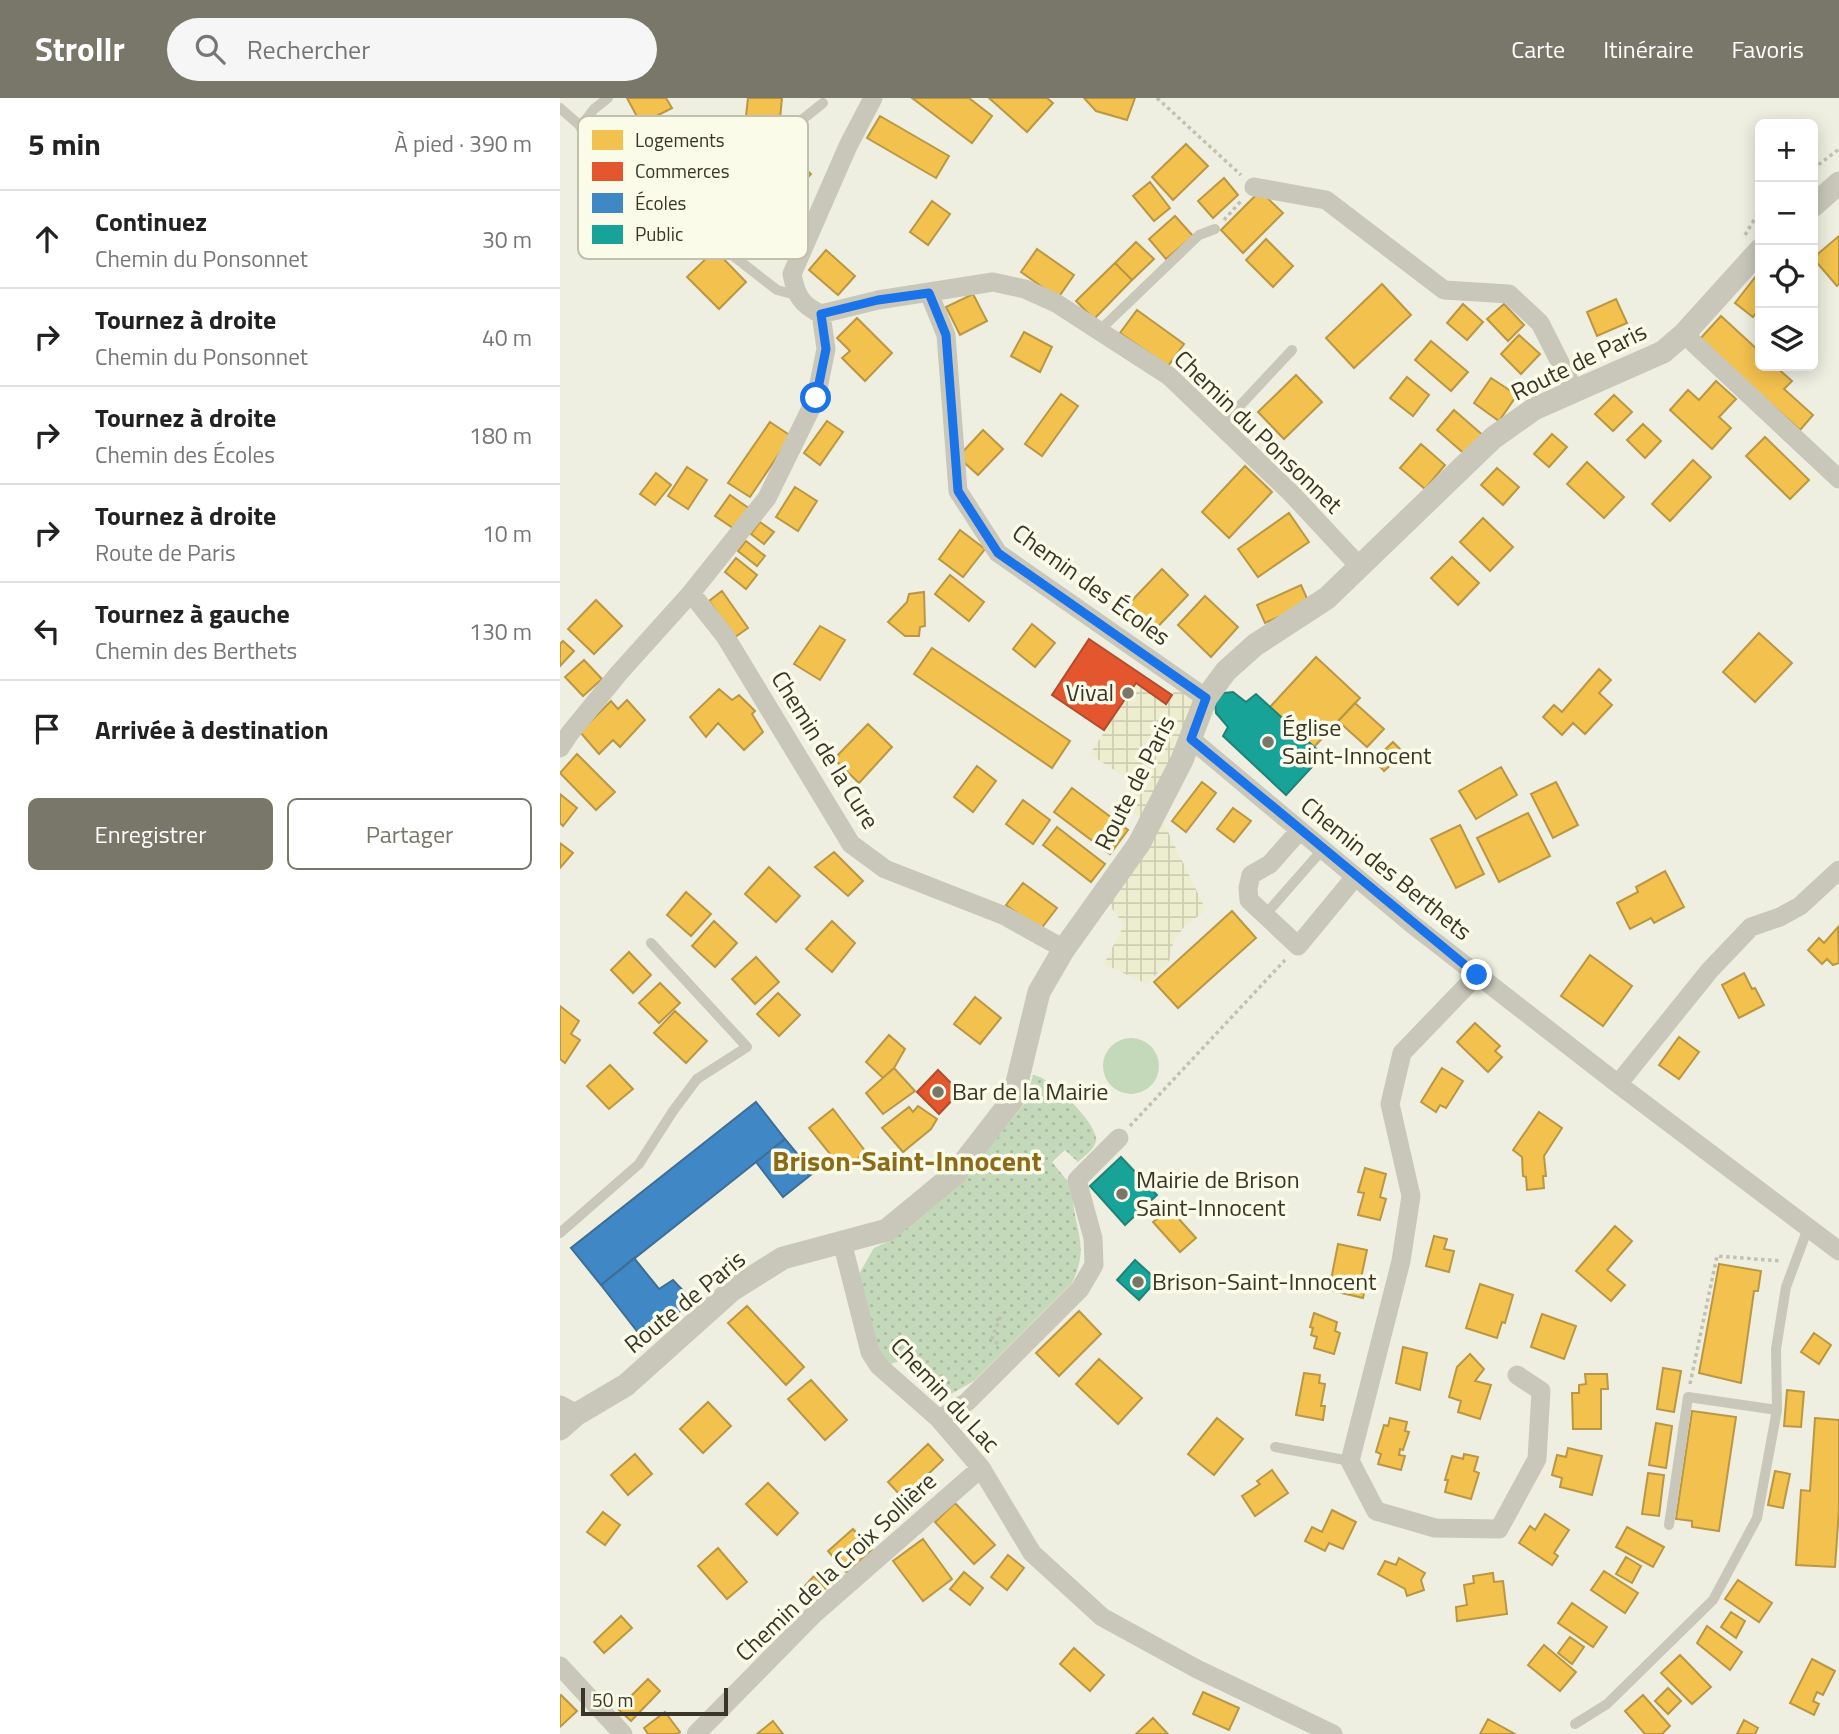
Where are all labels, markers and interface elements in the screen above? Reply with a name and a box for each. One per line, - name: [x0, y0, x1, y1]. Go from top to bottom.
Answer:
- search box: [167, 18, 657, 81]
- text: Strollr: [35, 24, 125, 74]
- icon: search: [191, 30, 229, 68]
- text: Rechercher: [247, 30, 370, 69]
- text: Carte: [1511, 31, 1565, 67]
- text: Itinéraire: [1603, 31, 1694, 67]
- text: Favoris: [1732, 31, 1804, 67]
- legend: [578, 116, 808, 259]
- map controls: [1755, 119, 1818, 371]
- button: +: [1755, 119, 1818, 182]
- text: 5 min: [28, 121, 101, 167]
- text: Logements: [635, 125, 725, 154]
- text: À pied · 390 m: [394, 126, 532, 161]
- text: Commerces: [635, 156, 730, 185]
- button: −: [1755, 182, 1818, 245]
- text: Écoles: [635, 188, 687, 217]
- text: Continuez: [95, 202, 207, 241]
- text: Public: [635, 219, 683, 248]
- icon: ahead: [28, 220, 66, 258]
- text: 30 m: [482, 222, 532, 257]
- text: Chemin du Ponsonnet: [95, 241, 308, 276]
- button: locate: [1755, 245, 1818, 308]
- text: Tournez à droite: [95, 300, 276, 339]
- button: layers: [1755, 308, 1818, 371]
- street label: Route de Paris: [1505, 313, 1652, 409]
- icon: right: [28, 318, 66, 356]
- text: 40 m: [482, 320, 532, 355]
- text: Chemin du Ponsonnet: [95, 339, 308, 374]
- street label: Chemin du Ponsonnet: [1166, 341, 1351, 522]
- route start: [800, 382, 831, 413]
- text: Tournez à droite: [95, 398, 276, 437]
- icon: right: [28, 416, 66, 454]
- text: 180 m: [469, 418, 532, 453]
- text: Chemin des Écoles: [95, 437, 275, 472]
- text: Tournez à droite: [95, 496, 276, 535]
- icon: right: [28, 514, 66, 552]
- street label: Chemin des Écoles: [1005, 514, 1178, 654]
- text: 10 m: [482, 516, 532, 551]
- text: Route de Paris: [95, 535, 236, 570]
- text: Tournez à gauche: [95, 594, 290, 633]
- icon: left: [28, 612, 66, 650]
- text: 130 m: [469, 614, 532, 649]
- text: Chemin des Berthets: [95, 633, 297, 668]
- street label: Chemin de la Cure: [763, 664, 889, 835]
- place label: Vival: [1066, 674, 1114, 710]
- marker: Vival: [1120, 685, 1136, 701]
- street label: Route de Paris: [1085, 709, 1183, 856]
- place label: Église Saint-Innocent: [1282, 709, 1432, 773]
- icon: arrive: [28, 710, 66, 748]
- text: Arrivée à destination: [95, 710, 329, 749]
- marker: Église Saint-Innocent: [1260, 734, 1276, 750]
- street label: Chemin des Berthets: [1293, 788, 1480, 949]
- button: Enregistrer: [28, 798, 273, 870]
- button: Partager: [287, 798, 532, 870]
- route end: [1461, 959, 1492, 990]
- place label: Bar de la Mairie: [952, 1073, 1108, 1109]
- marker: Bar de la Mairie: [930, 1084, 946, 1100]
- district label: Brison-Saint-Innocent: [772, 1139, 1042, 1182]
- place label: Mairie de Brison Saint-Innocent: [1136, 1161, 1300, 1225]
- marker: Mairie de Brison Saint-Innocent: [1114, 1186, 1130, 1202]
- street label: Route de Paris: [616, 1241, 753, 1361]
- place label: Brison-Saint-Innocent: [1152, 1263, 1377, 1299]
- marker: Brison-Saint-Innocent: [1130, 1274, 1146, 1290]
- street label: Chemin du Lac: [883, 1329, 1009, 1460]
- street label: Chemin de la Croix Sollière: [727, 1463, 944, 1669]
- scale bar: [581, 1685, 728, 1717]
- text: 50 m: [592, 1685, 633, 1714]

